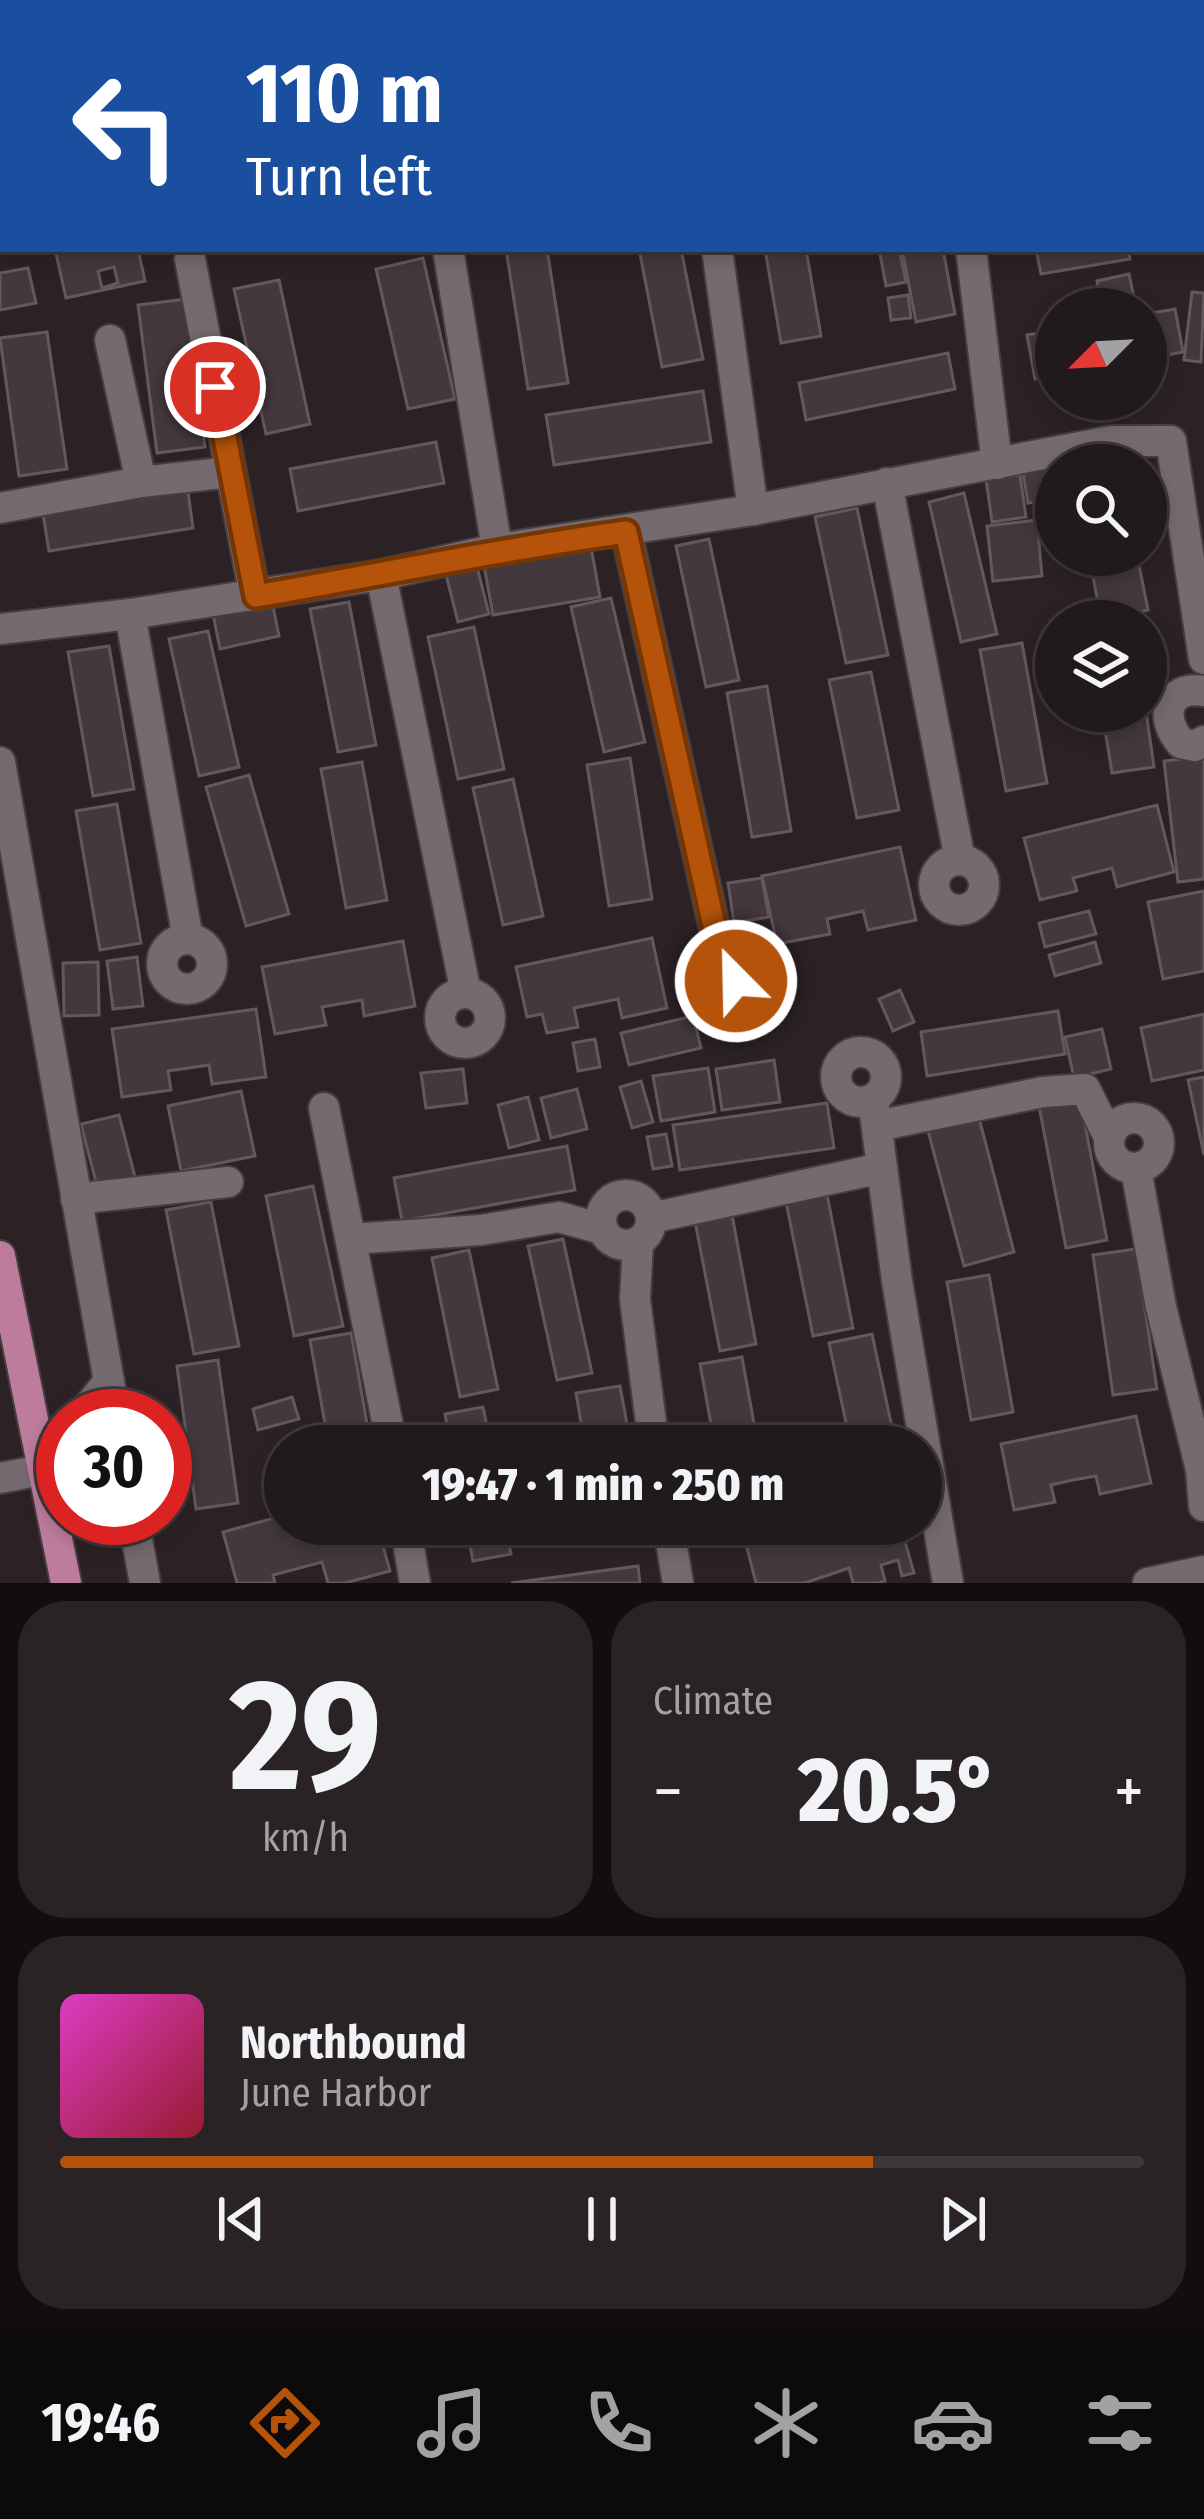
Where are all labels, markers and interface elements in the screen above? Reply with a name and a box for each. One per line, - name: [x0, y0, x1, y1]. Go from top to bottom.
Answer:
- text: 110 m: [246, 43, 443, 144]
- icon: left: [48, 48, 204, 204]
- text: Turn left: [246, 145, 432, 209]
- north arrow: [1035, 288, 1167, 420]
- map controls: [1035, 288, 1167, 732]
- pin: [164, 336, 266, 438]
- icon: arrive: [182, 354, 248, 420]
- button: search: [1035, 444, 1167, 576]
- button: layers: [1035, 600, 1167, 732]
- position arrow: [673, 918, 799, 1044]
- speed limit sign: 30: [36, 1389, 192, 1545]
- text: 19:47 · 1 min · 250 m: [422, 1458, 784, 1512]
- text: 29: [229, 1643, 382, 1830]
- text: Climate: [653, 1678, 773, 1724]
- text: 20.5°: [798, 1737, 998, 1845]
- text: −: [653, 1752, 683, 1831]
- text: +: [1114, 1752, 1144, 1831]
- text: km/h: [262, 1815, 349, 1861]
- text: Northbound: [240, 2016, 467, 2070]
- text: June Harbor: [240, 2070, 431, 2116]
- icon: previous: [208, 2186, 274, 2252]
- icon: pause: [569, 2186, 635, 2252]
- icon: next: [930, 2186, 996, 2252]
- icon: directions: [243, 2381, 327, 2465]
- icon: music: [410, 2381, 494, 2465]
- icon: phone: [577, 2381, 661, 2465]
- icon: climate: [744, 2381, 828, 2465]
- icon: car: [911, 2381, 995, 2465]
- icon: filters: [1078, 2381, 1162, 2465]
- text: 19:46: [42, 2391, 160, 2455]

